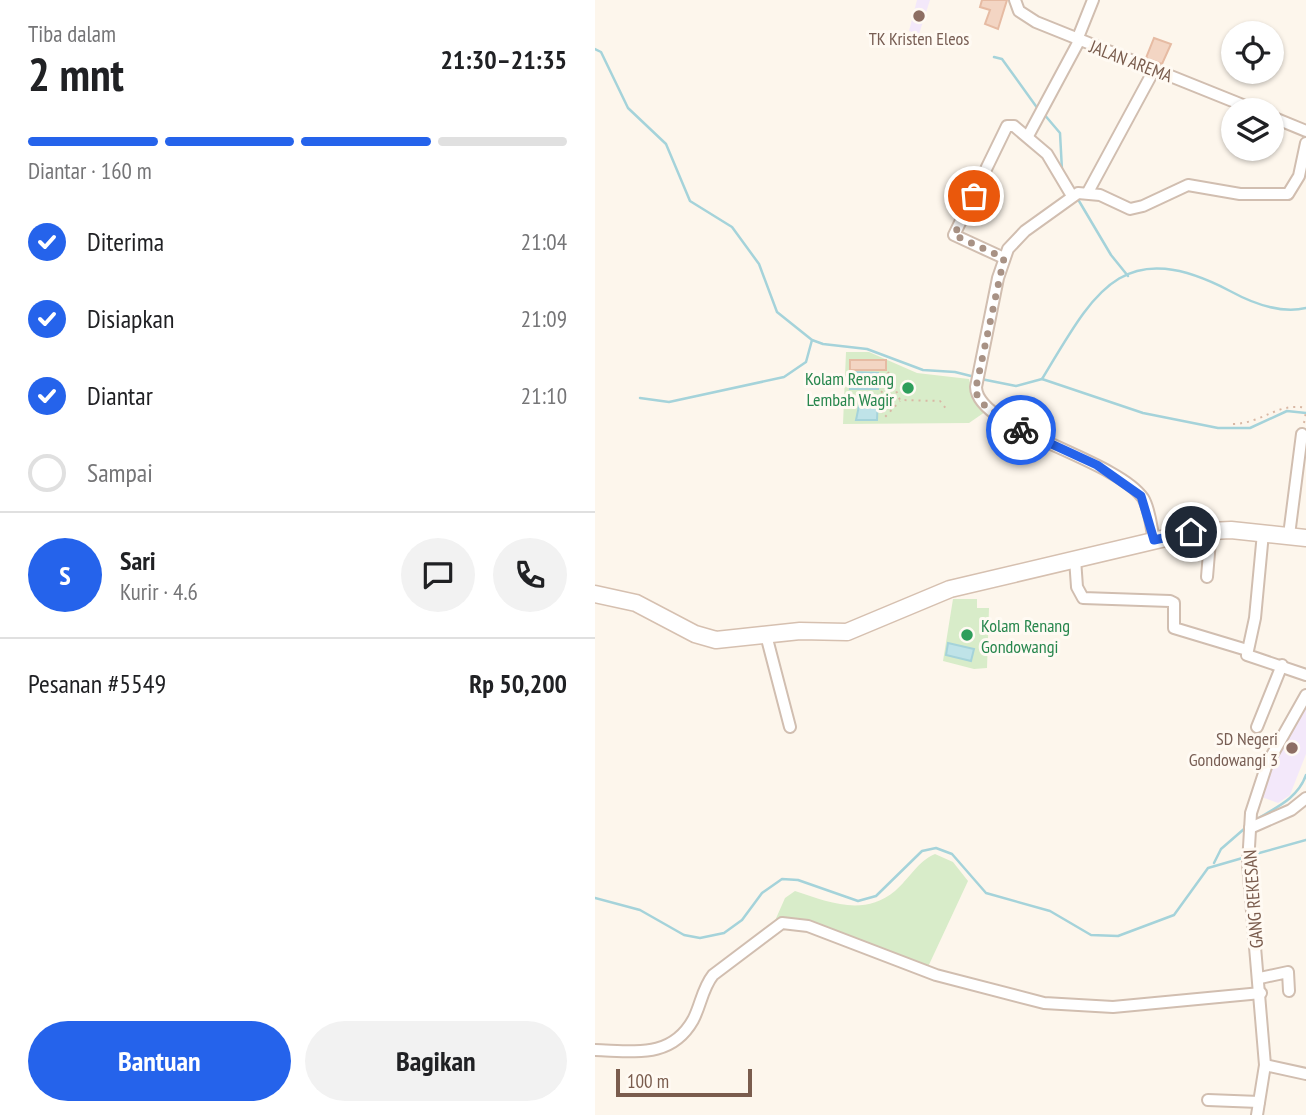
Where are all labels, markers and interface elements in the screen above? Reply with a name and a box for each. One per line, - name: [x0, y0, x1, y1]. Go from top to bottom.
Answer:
- marker: TK Kristen Eleos: [911, 8, 927, 24]
- text: Tiba dalam: [28, 19, 116, 48]
- map controls: [1221, 21, 1284, 161]
- button: locate: [1221, 21, 1284, 84]
- place label: TK Kristen Eleos: [869, 27, 969, 50]
- street label: JALAN AREMA: [1085, 34, 1176, 87]
- text: 21:30–21:35: [440, 43, 567, 76]
- text: 2 mnt: [28, 44, 124, 104]
- button: layers: [1221, 98, 1284, 161]
- text: Diantar · 160 m: [28, 156, 152, 185]
- pin: [944, 166, 1004, 226]
- icon: bag: [955, 177, 993, 215]
- icon: check: [28, 223, 66, 261]
- text: Diterima: [87, 225, 164, 258]
- text: 21:04: [521, 227, 567, 256]
- icon: check: [28, 300, 66, 338]
- text: Disiapkan: [87, 302, 174, 335]
- text: 21:09: [521, 304, 567, 333]
- place label: Kolam Renang Lembah Wagir: [805, 367, 894, 411]
- icon: check: [28, 377, 66, 415]
- text: Diantar: [87, 379, 153, 412]
- marker: Kolam Renang Lembah Wagir: [900, 380, 916, 396]
- text: 21:10: [521, 381, 567, 410]
- courier: [986, 395, 1056, 465]
- icon: bike: [1002, 411, 1040, 449]
- text: Sampai: [87, 456, 153, 489]
- pin: [1161, 502, 1221, 562]
- icon: home: [1172, 513, 1210, 551]
- button: chat: [401, 538, 475, 612]
- button: phone: [493, 538, 567, 612]
- text: Sari: [120, 544, 156, 577]
- text: S: [59, 559, 71, 592]
- text: Kurir · 4.6: [120, 577, 198, 606]
- place label: Kolam Renang Gondowangi: [981, 614, 1070, 658]
- marker: Kolam Renang Gondowangi: [959, 627, 975, 643]
- text: Pesanan #5549: [28, 667, 166, 700]
- text: Rp 50,200: [469, 667, 567, 700]
- place label: SD Negeri Gondowangi 3: [1189, 727, 1278, 771]
- marker: SD Negeri Gondowangi 3: [1284, 740, 1300, 756]
- street label: GANG REKESAN: [1238, 849, 1268, 949]
- button: Bantuan: [28, 1021, 291, 1101]
- button: Bagikan: [305, 1021, 567, 1101]
- scale bar: [616, 1066, 753, 1098]
- text: 100 m: [627, 1069, 669, 1093]

